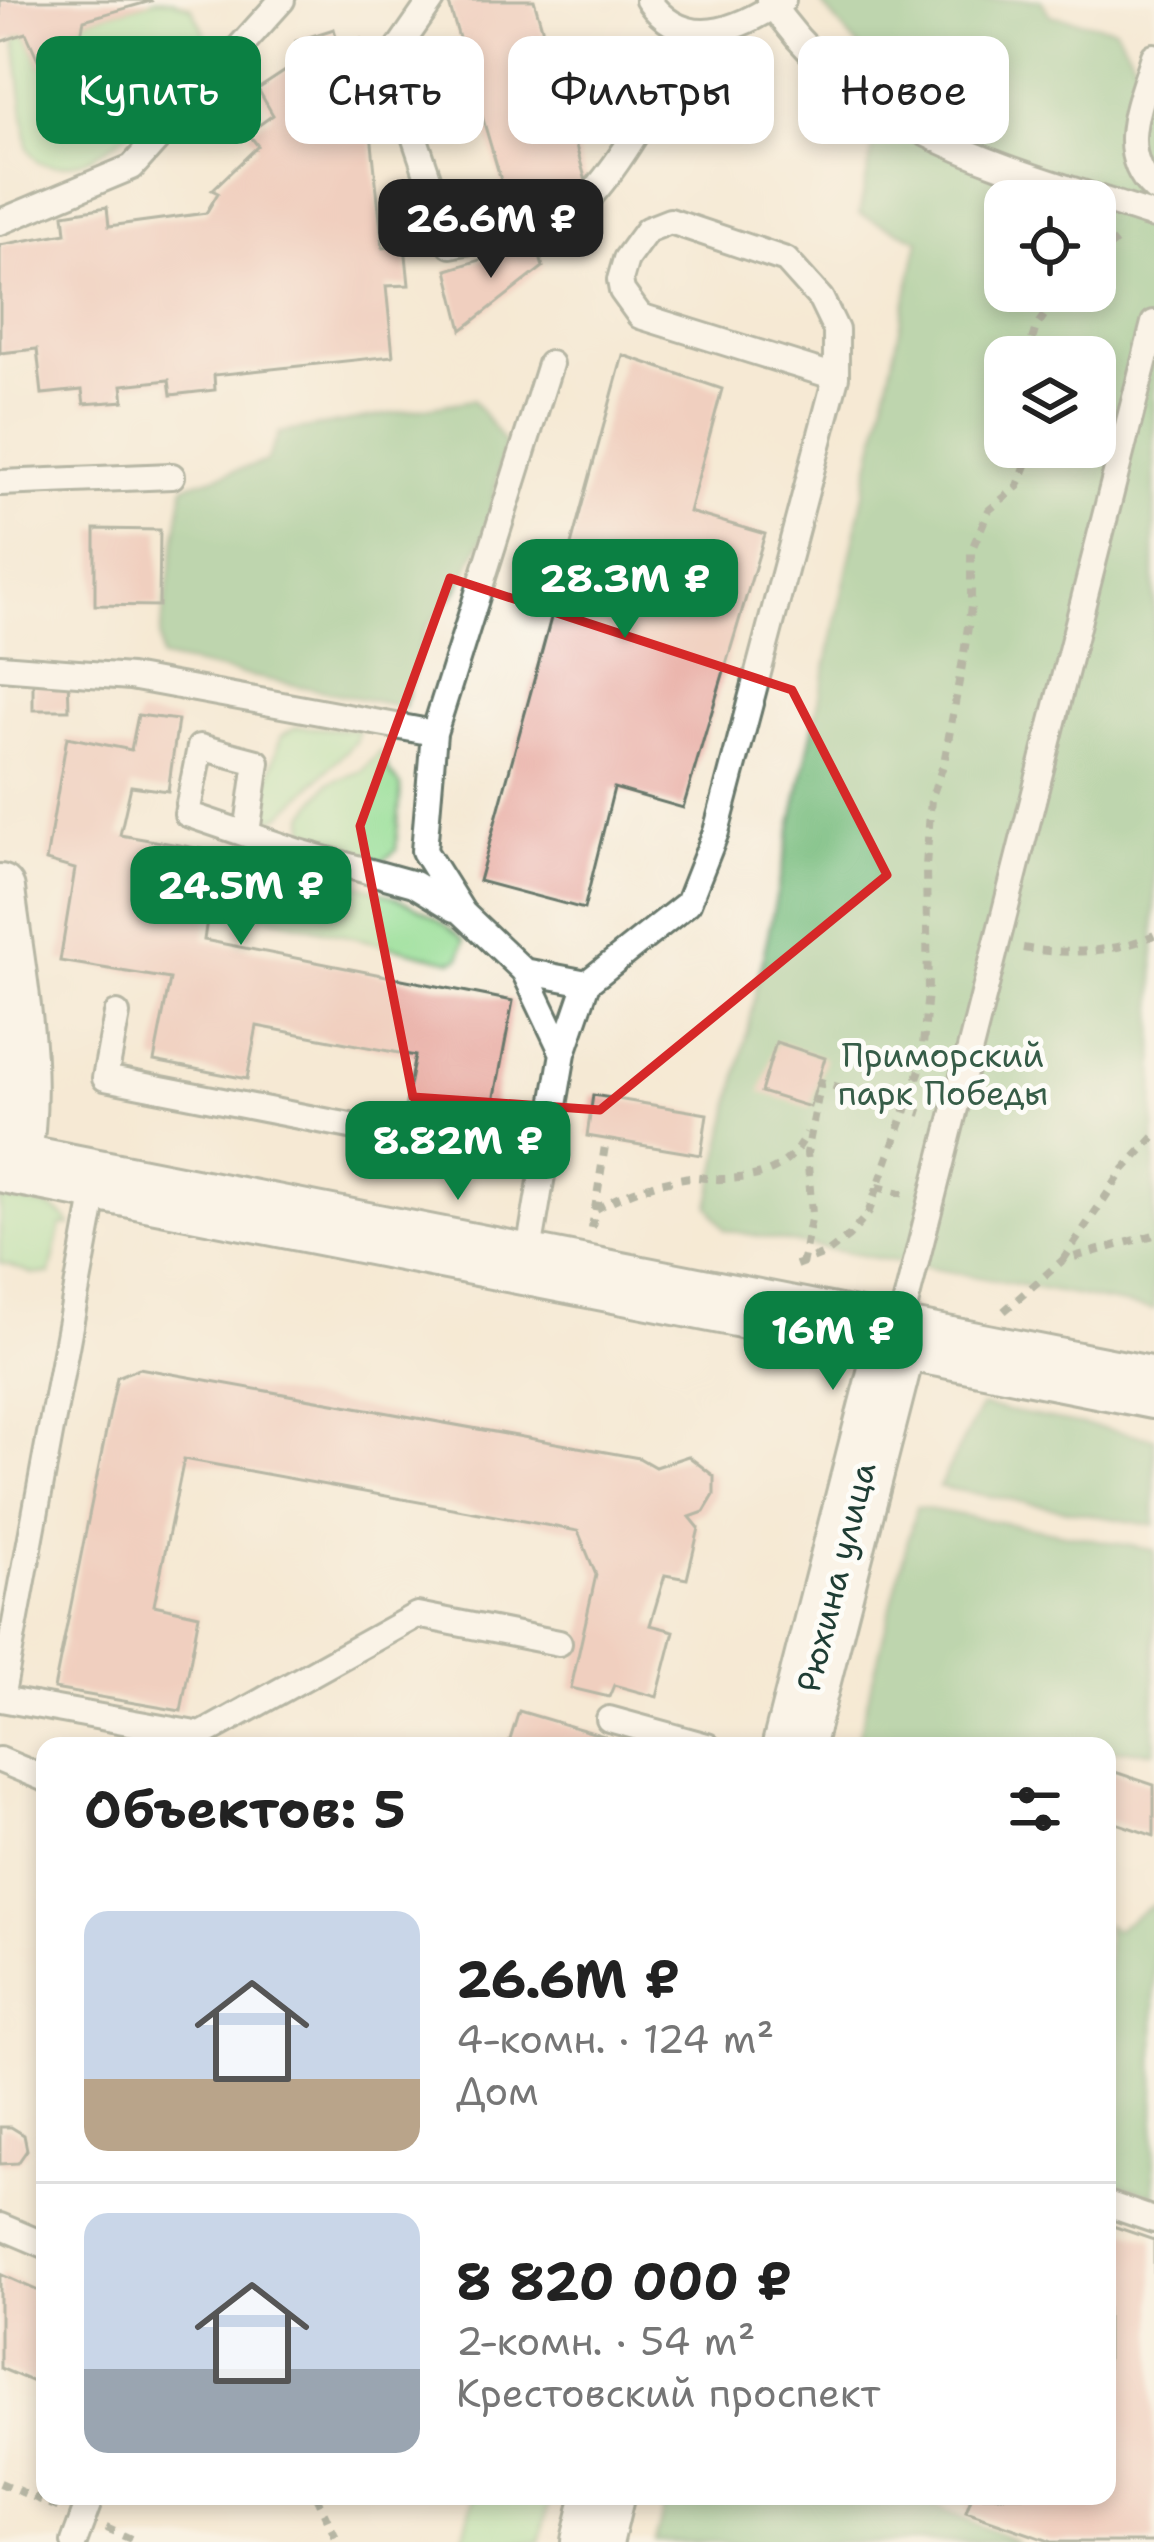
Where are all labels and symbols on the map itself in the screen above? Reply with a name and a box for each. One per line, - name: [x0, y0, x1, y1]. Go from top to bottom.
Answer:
- pin: 26.6M ₽: [380, 179, 602, 281]
- pin: 28.3M ₽: [514, 539, 736, 641]
- pin: 24.5M ₽: [130, 846, 352, 948]
- park label: Приморский парк Победы: [838, 1033, 1048, 1116]
- pin: 8.82M ₽: [347, 1101, 569, 1203]
- pin: 16M ₽: [749, 1291, 917, 1393]
- street label: Рюхина улица: [786, 1457, 886, 1697]

